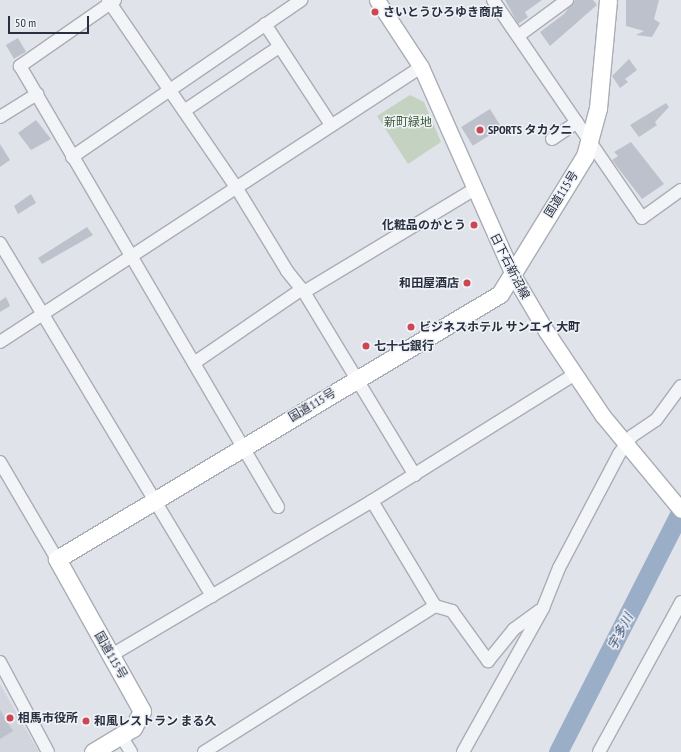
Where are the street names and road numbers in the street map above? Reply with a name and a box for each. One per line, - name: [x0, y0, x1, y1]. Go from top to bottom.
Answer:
- street label: 国道115号: [541, 168, 581, 220]
- street label: 日下石新沼線: [487, 231, 533, 301]
- street label: 国道115号: [286, 385, 338, 425]
- street label: 国道115号: [92, 629, 130, 681]

